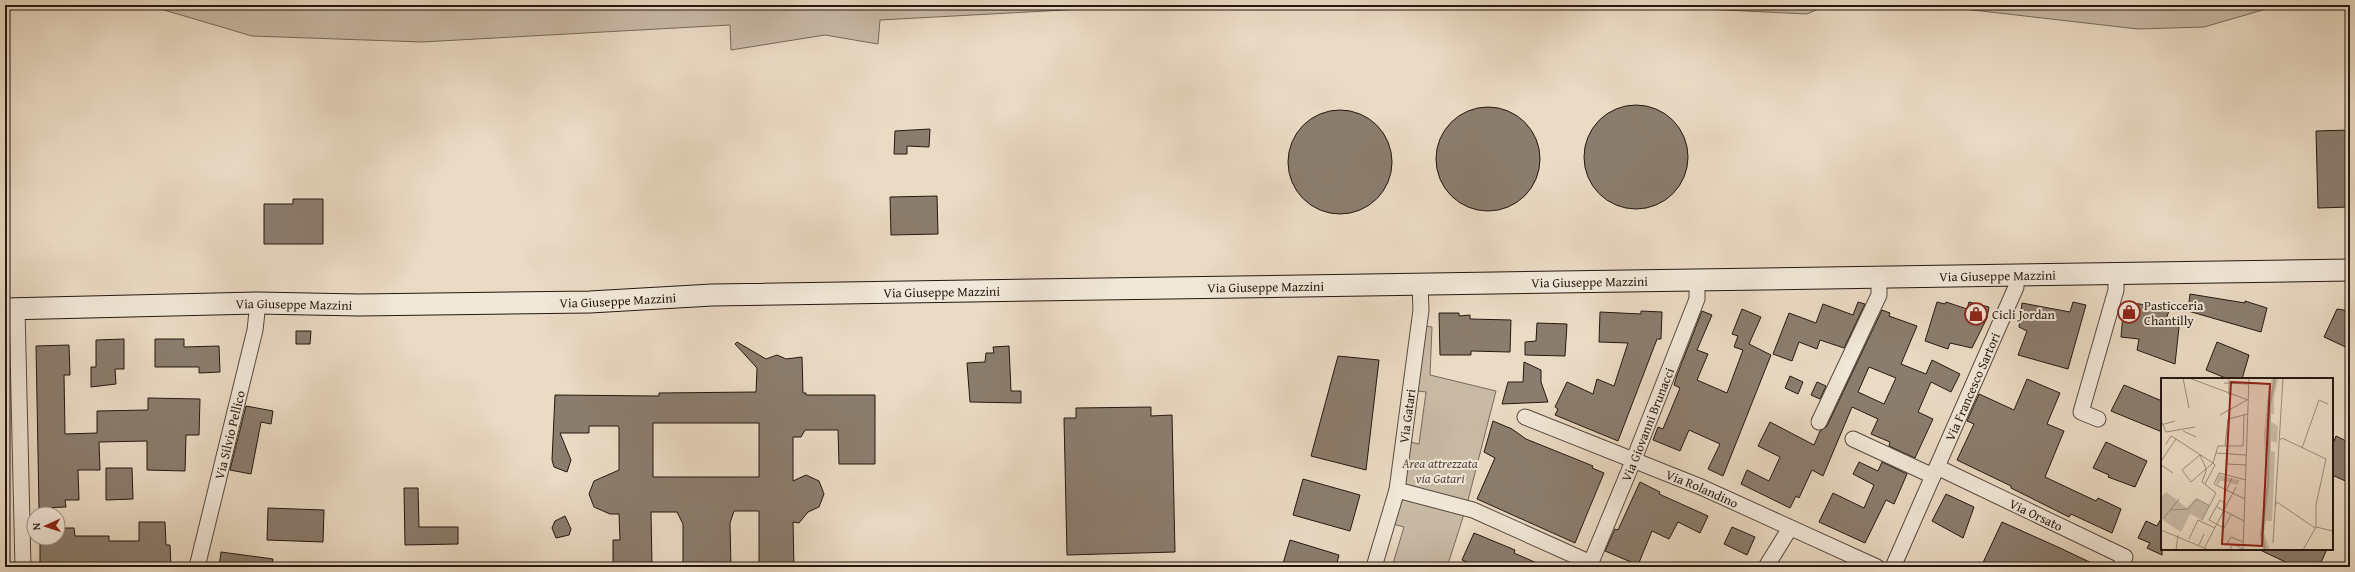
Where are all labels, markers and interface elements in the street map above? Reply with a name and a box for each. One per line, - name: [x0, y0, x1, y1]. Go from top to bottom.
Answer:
- street label: Via Giuseppe Mazzini: [1939, 265, 2056, 286]
- street label: Via Giuseppe Mazzini: [1531, 271, 1648, 292]
- street label: Via Giuseppe Mazzini: [1207, 276, 1324, 297]
- street label: Via Giuseppe Mazzini: [883, 281, 1000, 302]
- street label: Via Giuseppe Mazzini: [559, 288, 677, 312]
- street label: Via Giuseppe Mazzini: [235, 293, 353, 314]
- place label: Pasticceria Chantilly: [2144, 296, 2204, 330]
- shop icon: Pasticceria Chantilly: [2116, 299, 2142, 325]
- shop icon: Cicli Jordan: [1963, 301, 1989, 327]
- place label: Cicli Jordan: [1992, 305, 2055, 324]
- street label: Via Francesco Sartori: [1940, 329, 2005, 444]
- street label: Via Giovanni Brunacci: [1616, 365, 1679, 484]
- inset map: [2161, 378, 2333, 550]
- street label: Via Gatari: [1394, 387, 1420, 444]
- street label: Via Silvio Pellico: [209, 388, 249, 481]
- park label: Area attrezzata via Gatari: [1401, 454, 1478, 488]
- street label: Via Rolandino: [1663, 465, 1742, 512]
- street label: Via Orsato: [2006, 494, 2066, 536]
- north arrow: [26, 506, 66, 546]
- text: N: [28, 522, 44, 531]

